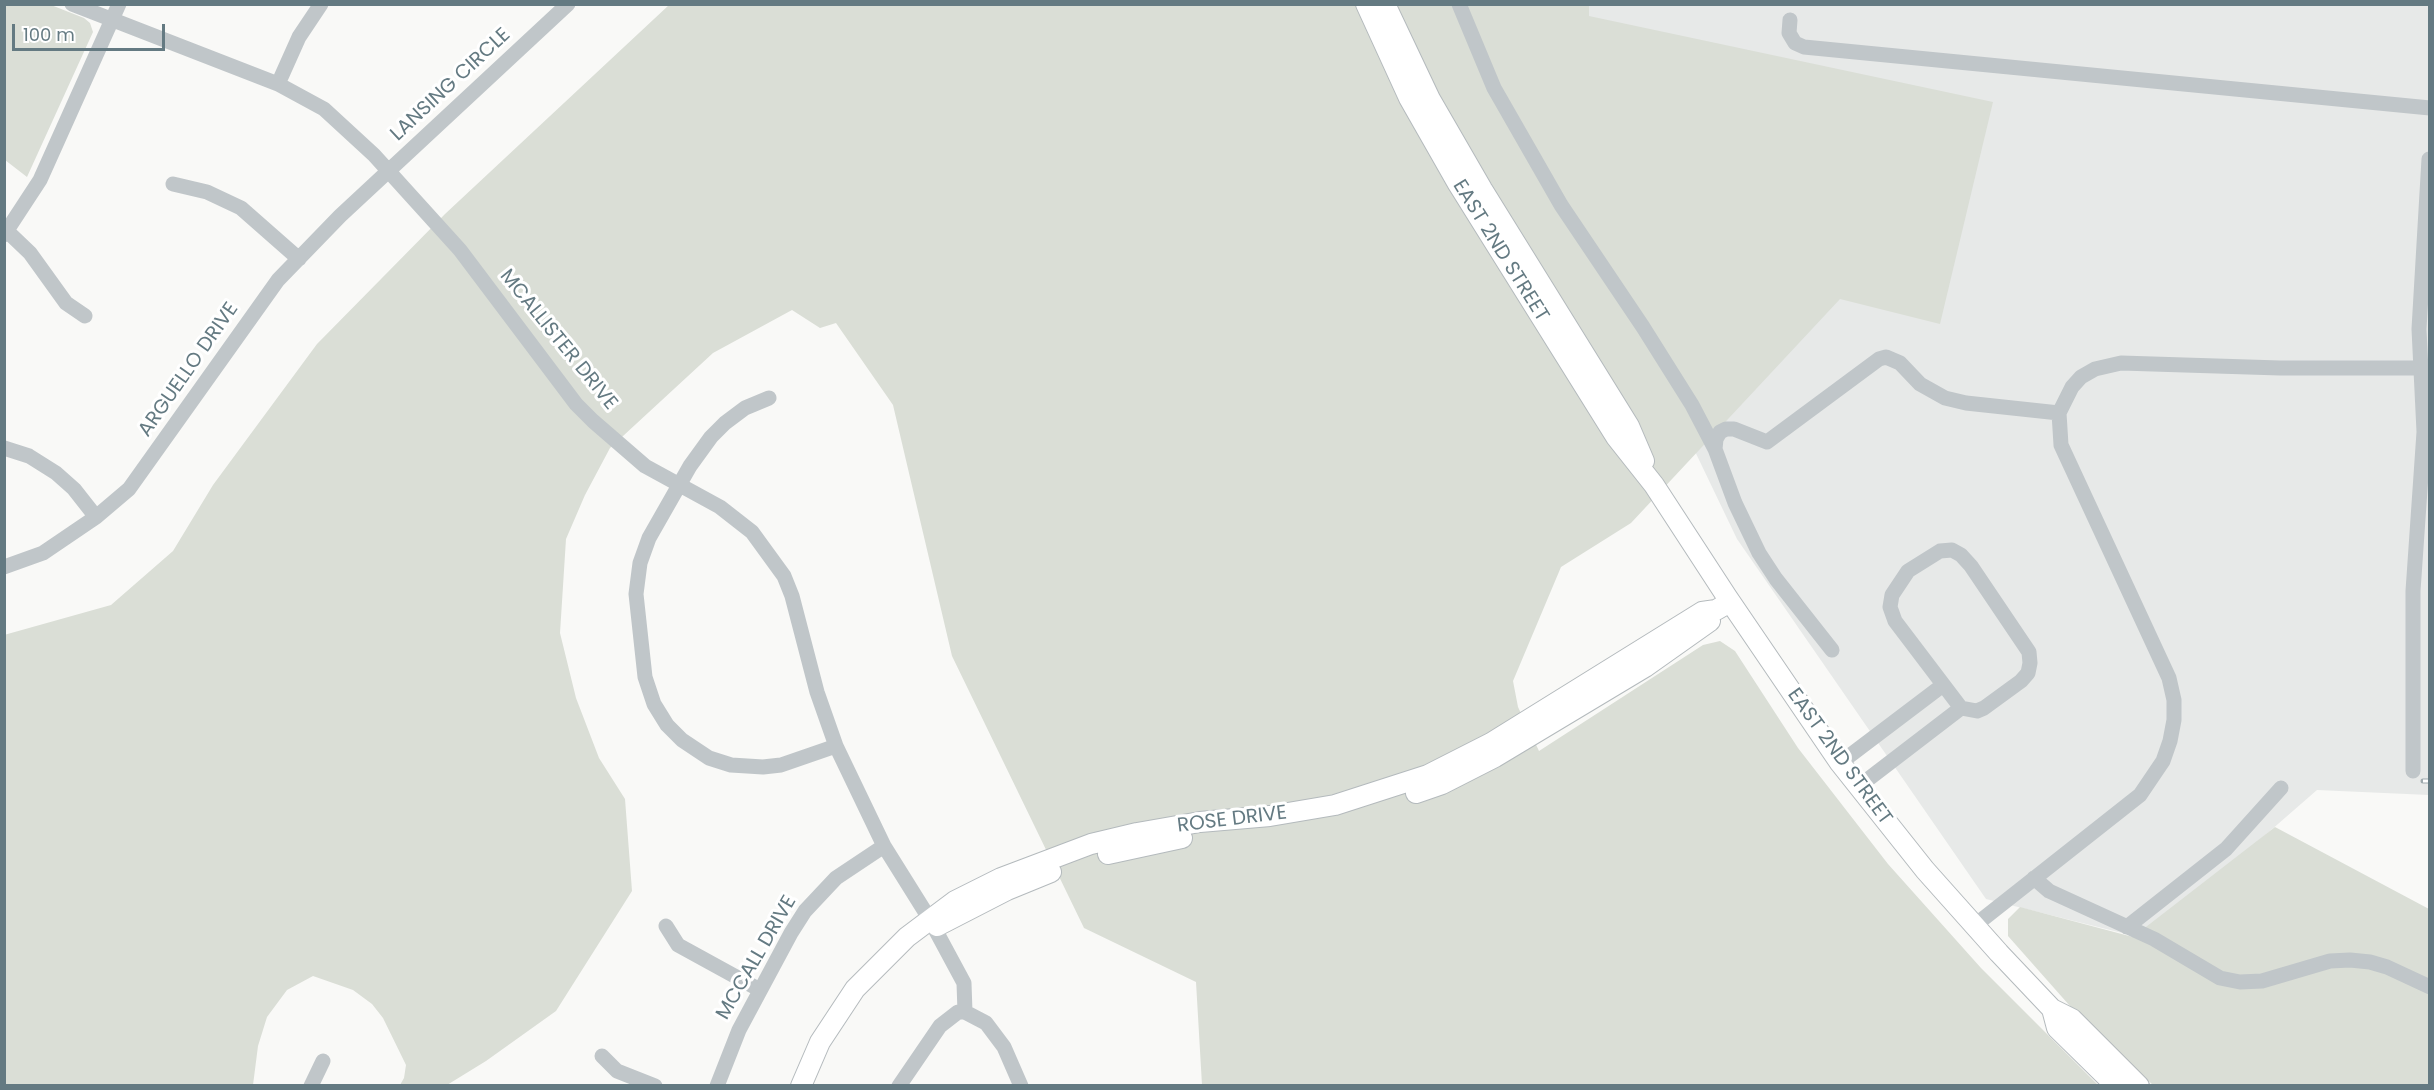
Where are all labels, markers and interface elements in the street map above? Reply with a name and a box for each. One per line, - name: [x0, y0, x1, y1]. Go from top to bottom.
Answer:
- scale bar: [15, 12, 168, 50]
- text: 100 m: [23, 22, 75, 47]
- street label: LANSING CIRCLE: [386, 23, 516, 147]
- street label: EAST 2ND STREET: [1447, 176, 1553, 326]
- street label: MCALLISTER DRIVE: [494, 265, 622, 415]
- street label: ARGUELLO DRIVE: [134, 298, 244, 442]
- street label: EAST 2ND STREET: [1781, 684, 1897, 830]
- street label: ROSE DRIVE: [1176, 801, 1288, 839]
- street label: MCCALL DRIVE: [712, 892, 802, 1024]

